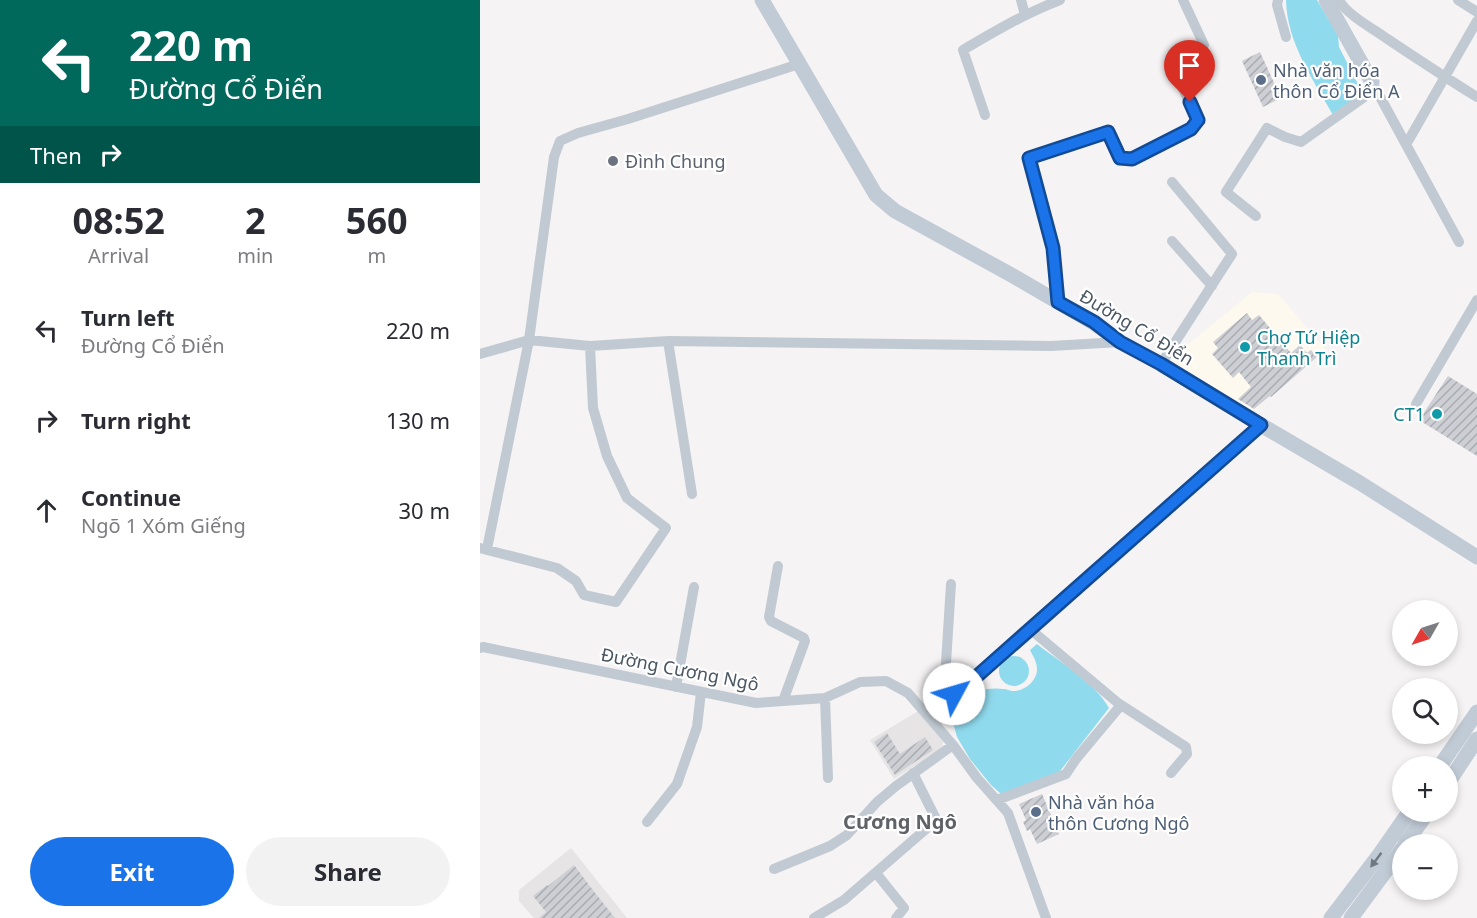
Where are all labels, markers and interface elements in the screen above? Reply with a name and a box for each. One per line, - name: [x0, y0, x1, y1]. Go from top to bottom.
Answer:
- text: 220 m: [129, 16, 253, 73]
- icon: left: [30, 24, 108, 102]
- pin: [1164, 40, 1215, 102]
- icon: arrive: [1173, 49, 1206, 82]
- place label: Nhà văn hóa thôn Cổ Điển A: [1273, 58, 1400, 103]
- text: Đường Cổ Điển: [129, 70, 323, 107]
- marker: Nhà văn hóa thôn Cổ Điển A: [1254, 73, 1268, 87]
- icon: right: [94, 138, 127, 171]
- text: Then: [30, 140, 82, 170]
- place label: Đình Chung: [625, 149, 726, 173]
- marker: Đình Chung: [606, 154, 620, 168]
- text: 08:52: [72, 196, 165, 245]
- text: 2: [245, 196, 266, 245]
- text: 560: [346, 196, 408, 245]
- text: Arrival: [88, 242, 149, 269]
- text: min: [237, 242, 273, 269]
- text: m: [367, 242, 386, 269]
- street label: Đường Cổ Điển: [1075, 283, 1199, 371]
- text: Turn left: [81, 302, 175, 332]
- icon: left: [30, 314, 63, 347]
- text: 220 m: [386, 315, 450, 345]
- place label: Chợ Tứ Hiệp Thanh Trì: [1257, 325, 1360, 370]
- text: Đường Cổ Điển: [81, 332, 225, 359]
- marker: Chợ Tứ Hiệp Thanh Trì: [1238, 340, 1252, 354]
- place label: CT1: [1393, 402, 1425, 426]
- icon: right: [30, 404, 63, 437]
- text: Turn right: [81, 405, 191, 435]
- text: 130 m: [386, 405, 450, 435]
- marker: CT1: [1430, 407, 1444, 421]
- text: Continue: [81, 482, 181, 512]
- icon: ahead: [30, 494, 63, 527]
- text: 30 m: [399, 495, 450, 525]
- text: Ngõ 1 Xóm Giếng: [81, 512, 246, 539]
- north arrow: [1392, 600, 1458, 666]
- map controls: [1392, 600, 1458, 900]
- street label: Đường Cương Ngô: [599, 642, 761, 696]
- position arrow: [922, 662, 986, 726]
- button: search: [1392, 678, 1458, 744]
- button: +: [1392, 756, 1458, 822]
- place label: Nhà văn hóa thôn Cương Ngô: [1048, 790, 1189, 835]
- marker: Nhà văn hóa thôn Cương Ngô: [1029, 805, 1043, 819]
- district label: Cương Ngô: [843, 808, 957, 835]
- button: −: [1392, 834, 1458, 900]
- button: Exit: [30, 837, 234, 906]
- button: Share: [246, 837, 450, 906]
- one-way arrow: [1370, 852, 1382, 867]

